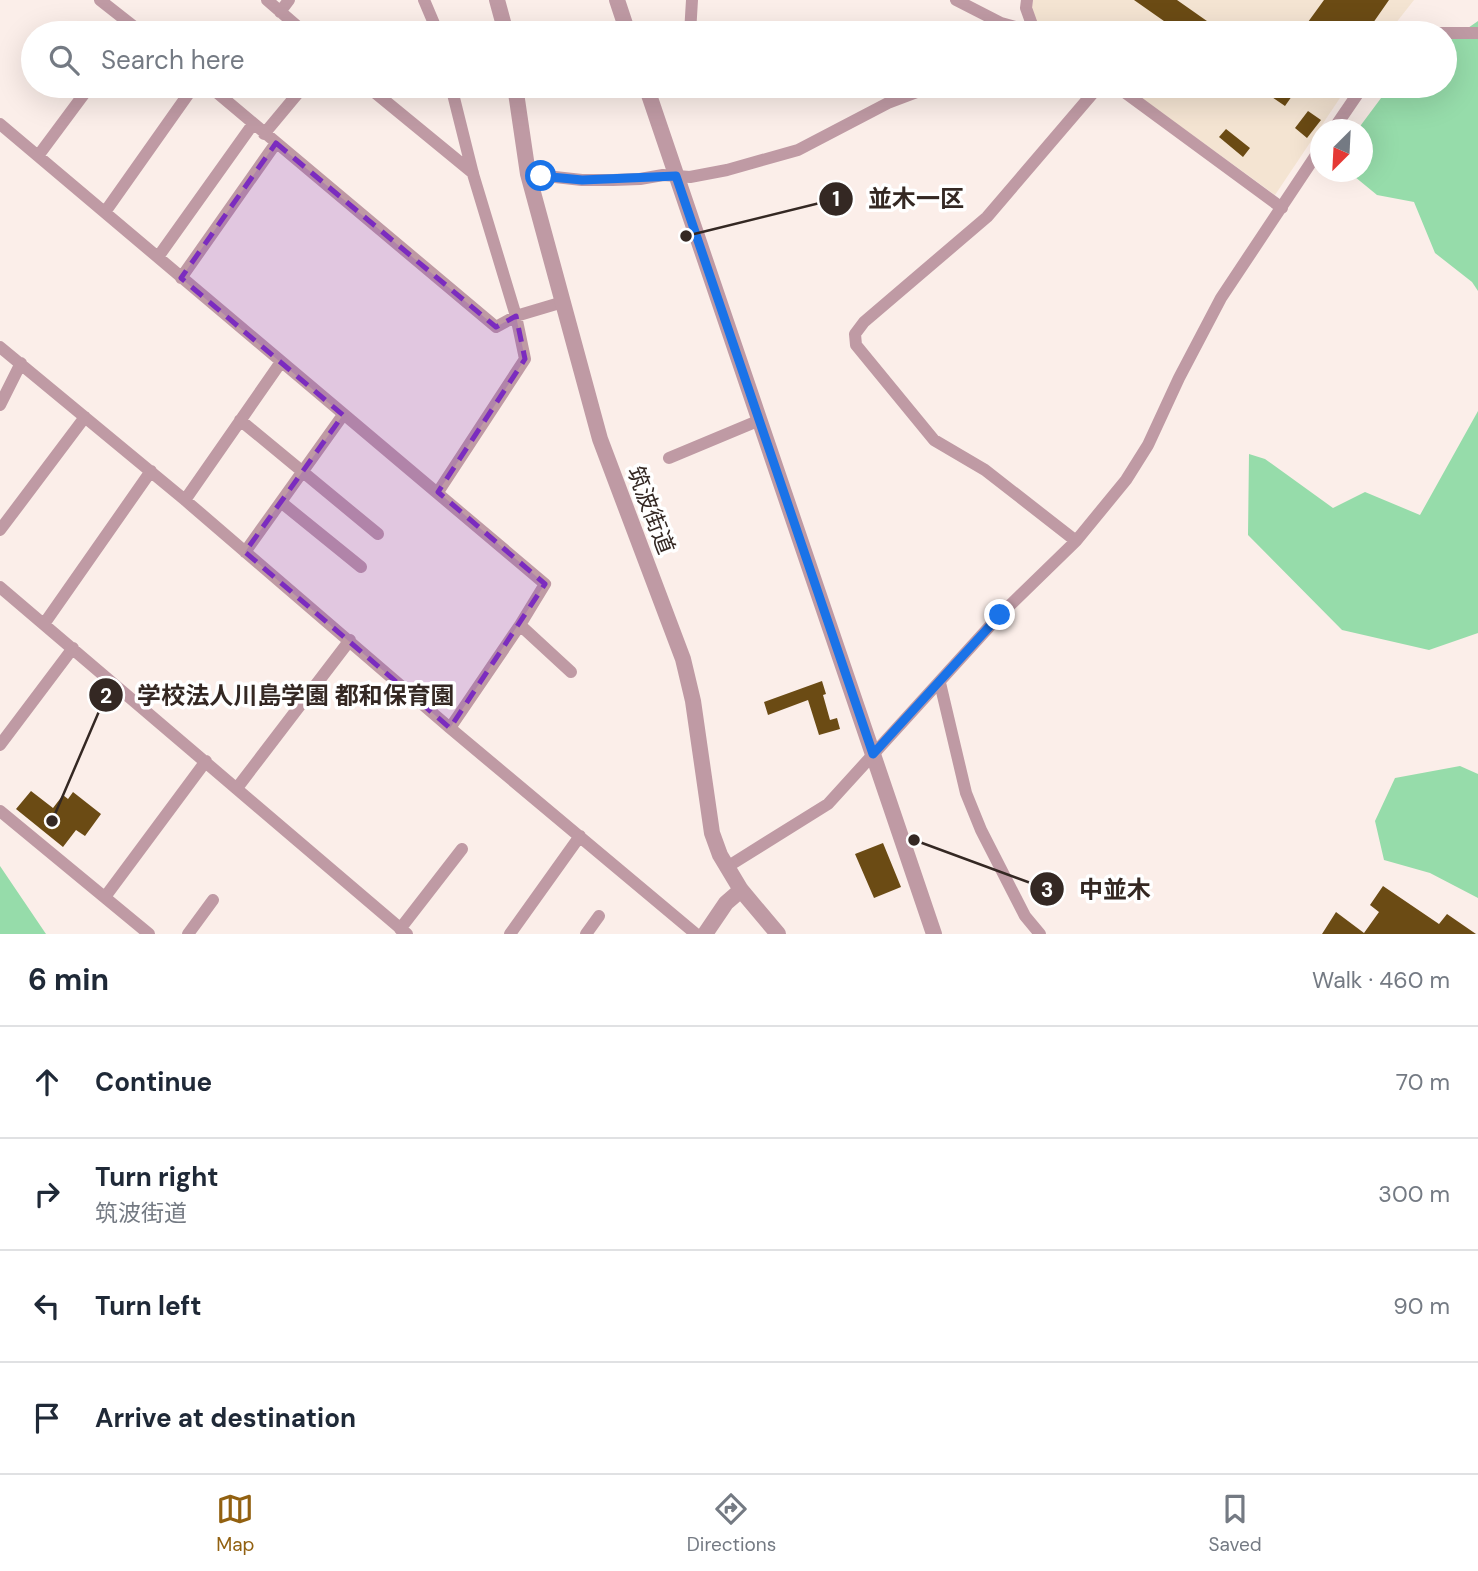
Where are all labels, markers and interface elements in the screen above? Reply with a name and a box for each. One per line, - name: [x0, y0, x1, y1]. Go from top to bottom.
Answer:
- search box: [21, 21, 1457, 98]
- icon: search: [45, 41, 83, 79]
- text: Search here: [101, 43, 244, 77]
- north arrow: [1310, 119, 1373, 182]
- route start: [525, 160, 556, 191]
- callout: 並木一区: [819, 176, 978, 221]
- text: 並木一区: [868, 183, 964, 214]
- text: 1: [832, 185, 840, 213]
- street label: 筑波街道: [621, 462, 681, 558]
- route end: [984, 599, 1015, 630]
- callout: 学校法人川島学園 都和保育園: [88, 673, 469, 718]
- text: 学校法人川島学園 都和保育園: [137, 680, 455, 711]
- text: 2: [100, 682, 112, 710]
- callout: 中並木: [1030, 867, 1165, 912]
- text: 中並木: [1079, 874, 1151, 905]
- text: 3: [1041, 876, 1053, 904]
- text: 6 min: [28, 960, 109, 999]
- text: Walk · 460 m: [1312, 965, 1450, 995]
- icon: ahead: [28, 1063, 66, 1101]
- text: Continue: [95, 1065, 212, 1099]
- text: 70 m: [1396, 1067, 1450, 1097]
- text: Turn right: [95, 1160, 219, 1194]
- icon: right: [28, 1175, 66, 1213]
- text: 300 m: [1378, 1179, 1450, 1209]
- text: 筑波街道: [95, 1198, 187, 1228]
- icon: left: [28, 1287, 66, 1325]
- text: Turn left: [95, 1289, 202, 1323]
- text: 90 m: [1393, 1291, 1450, 1321]
- icon: arrive: [28, 1399, 66, 1437]
- text: Arrive at destination: [95, 1401, 356, 1435]
- tab: Map: [216, 1490, 254, 1557]
- tab: Directions: [687, 1490, 776, 1557]
- tab: Saved: [1209, 1490, 1262, 1557]

